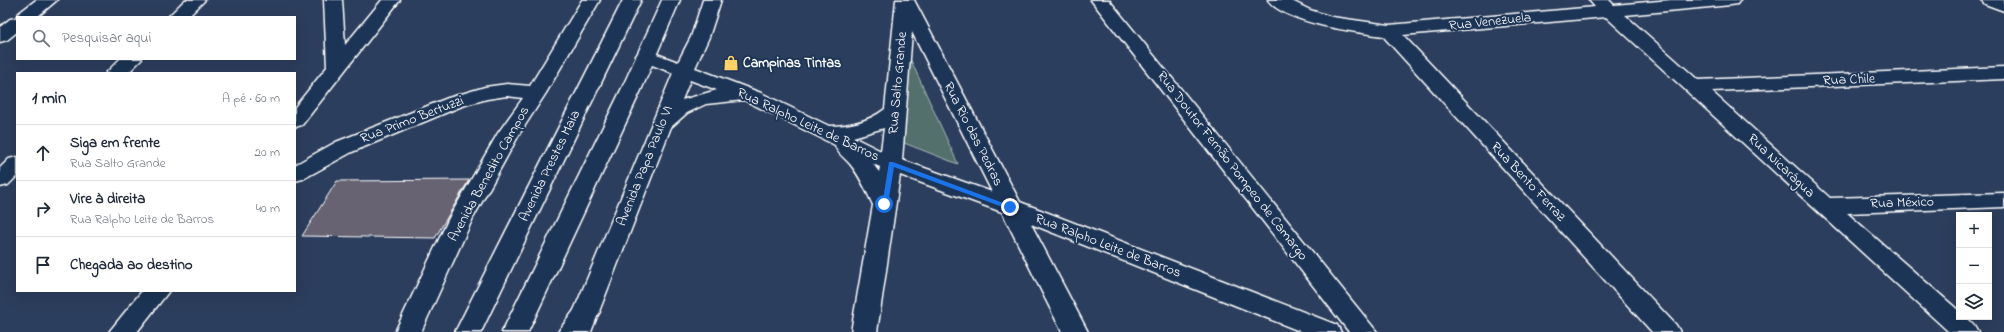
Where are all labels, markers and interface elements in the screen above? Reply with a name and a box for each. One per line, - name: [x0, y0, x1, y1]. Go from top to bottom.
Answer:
- street label: Rua Venezuela: [1448, 7, 1532, 37]
- search box: [16, 16, 296, 60]
- icon: search: [30, 27, 52, 49]
- text: Pesquisar aqui: [62, 27, 151, 49]
- street label: Rua Salto Grande: [883, 30, 913, 135]
- place label: Campinas Tintas: [743, 53, 841, 74]
- shop icon: Campinas Tintas: [722, 54, 740, 72]
- street label: Rua Doutor Fernão Pompeo de Camargo: [1150, 67, 1313, 266]
- street label: Rua Chile: [1823, 69, 1876, 91]
- street label: Rua Rio das Pedras: [938, 78, 1008, 190]
- street label: Rua Ralpho Leite de Barros: [733, 83, 883, 167]
- text: 1 min: [32, 86, 66, 111]
- text: A pé · 60 m: [222, 89, 280, 108]
- street label: Rua Primo Bertuzzi: [357, 91, 467, 149]
- street label: Avenida Benedito Campos: [443, 102, 535, 246]
- street label: Avenida Papa Paulo VI: [611, 103, 679, 229]
- street label: Avenida Prestes Maia: [514, 107, 586, 225]
- street label: Rua Nicarágua: [1742, 129, 1820, 204]
- text: Siga em frente: [70, 132, 160, 154]
- street label: Rua Bento Ferraz: [1485, 137, 1571, 227]
- icon: ahead: [32, 142, 54, 164]
- text: 20 m: [255, 143, 280, 162]
- text: Rua Salto Grande: [70, 154, 166, 173]
- text: Vire à direita: [70, 188, 145, 210]
- street label: Rua México: [1870, 191, 1934, 215]
- route start: [875, 195, 893, 213]
- icon: right: [32, 198, 54, 220]
- route end: [1001, 198, 1019, 216]
- text: 40 m: [256, 199, 280, 218]
- street label: Rua Ralpho Leite de Barros: [1032, 208, 1184, 284]
- text: Rua Ralpho Leite de Barros: [70, 210, 214, 229]
- map controls: [1956, 212, 1992, 320]
- button: +: [1956, 212, 1992, 248]
- button: −: [1956, 248, 1992, 284]
- icon: arrive: [32, 254, 54, 276]
- text: Chegada ao destino: [70, 254, 193, 276]
- button: layers: [1956, 284, 1992, 320]

